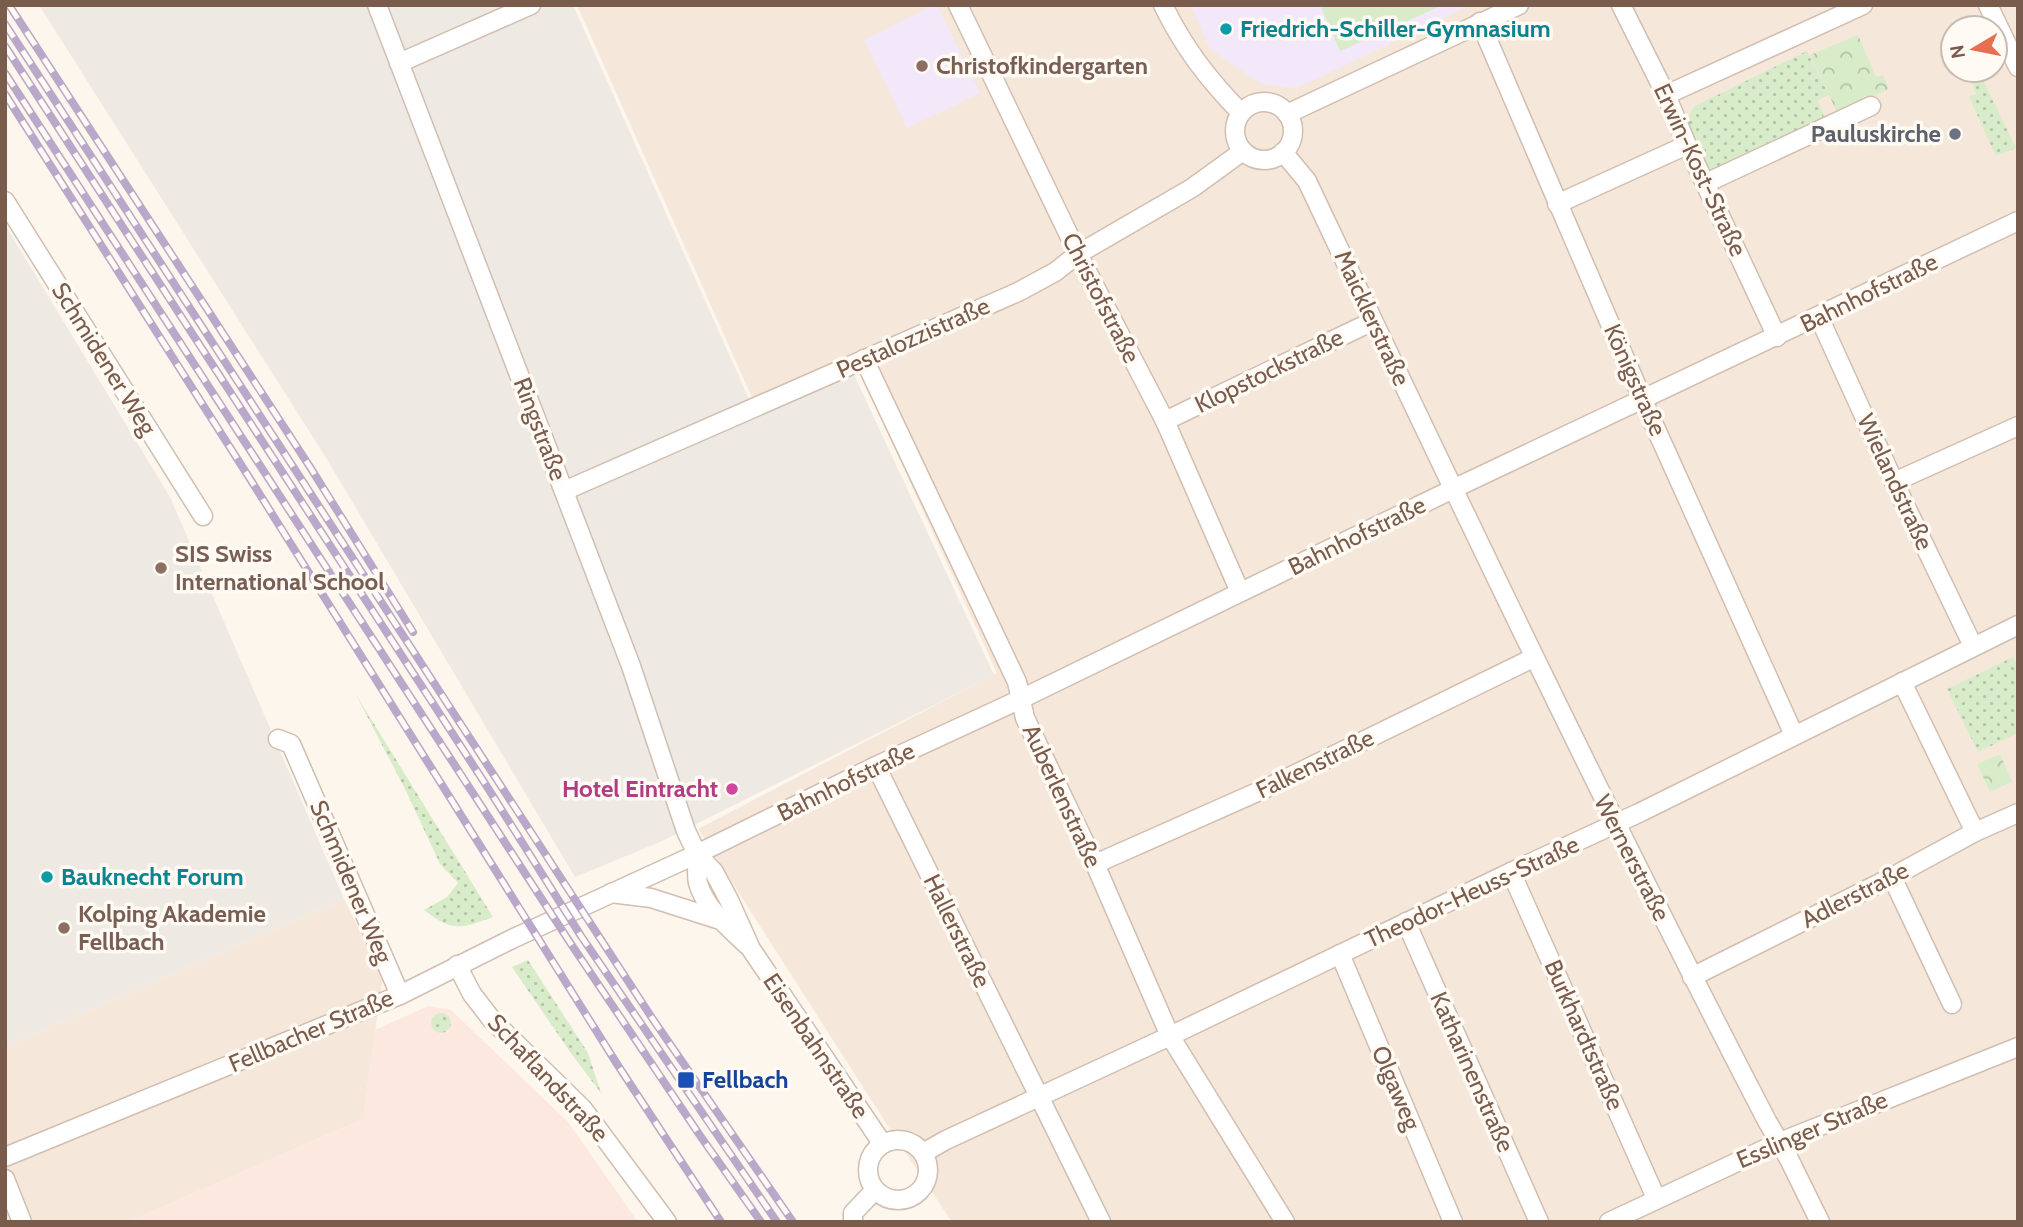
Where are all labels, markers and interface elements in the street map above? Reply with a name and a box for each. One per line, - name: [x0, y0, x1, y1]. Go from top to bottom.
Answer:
- place label: Friedrich-Schiller-Gymnasium: [1240, 14, 1551, 43]
- north arrow: [1939, 14, 2009, 84]
- marker: Friedrich-Schiller-Gymnasium: [1218, 21, 1234, 37]
- text: N: [1945, 43, 1970, 60]
- place label: Christofkindergarten: [936, 51, 1148, 80]
- marker: Christofkindergarten: [914, 58, 930, 74]
- street label: Erwin-Kost-Straße: [1648, 79, 1753, 261]
- place label: Pauluskirche: [1811, 119, 1941, 148]
- marker: Pauluskirche: [1947, 126, 1963, 142]
- street label: Christofstraße: [1056, 228, 1147, 368]
- street label: Maicklerstraße: [1328, 246, 1416, 390]
- street label: Bahnhofstraße: [1795, 247, 1942, 338]
- street label: Schmidener Weg: [46, 277, 163, 441]
- street label: Pestalozzistraße: [832, 291, 994, 384]
- street label: Königstraße: [1598, 319, 1673, 440]
- street label: Klopstockstraße: [1190, 322, 1348, 419]
- street label: Ringstraße: [508, 373, 573, 484]
- street label: Wielandstraße: [1851, 409, 1940, 554]
- street label: Bahnhofstraße: [1283, 490, 1430, 581]
- place label: SIS Swiss International School: [175, 539, 385, 596]
- marker: SIS Swiss International School: [153, 560, 169, 576]
- street label: Auberlenstraße: [1017, 720, 1108, 872]
- street label: Falkenstraße: [1251, 723, 1378, 804]
- street label: Bahnhofstraße: [772, 736, 919, 827]
- place label: Hotel Eintracht: [562, 774, 718, 803]
- marker: Hotel Eintracht: [724, 781, 740, 797]
- street label: Wernerstraße: [1588, 790, 1677, 926]
- street label: Schmidener Weg: [304, 796, 399, 969]
- street label: Theodor-Heuss-Straße: [1360, 829, 1583, 954]
- street label: Adlerstraße: [1796, 855, 1913, 934]
- place label: Bauknecht Forum: [61, 862, 244, 891]
- marker: Bauknecht Forum: [39, 869, 55, 885]
- street label: Hallerstraße: [918, 869, 997, 992]
- place label: Kolping Akademie Fellbach: [78, 899, 266, 956]
- marker: Kolping Akademie Fellbach: [56, 920, 72, 936]
- street label: Burkhardtstraße: [1538, 955, 1631, 1114]
- street label: Eisenbahnstraße: [757, 968, 876, 1124]
- street label: Fellbacher Straße: [224, 983, 397, 1078]
- street label: Katharinenstraße: [1424, 987, 1521, 1156]
- street label: Schaflandstraße: [482, 1008, 615, 1148]
- street label: Olgaweg: [1366, 1041, 1428, 1135]
- place label: Fellbach: [702, 1065, 789, 1094]
- marker: Fellbach: [676, 1070, 696, 1090]
- street label: Esslinger Straße: [1732, 1085, 1892, 1174]

